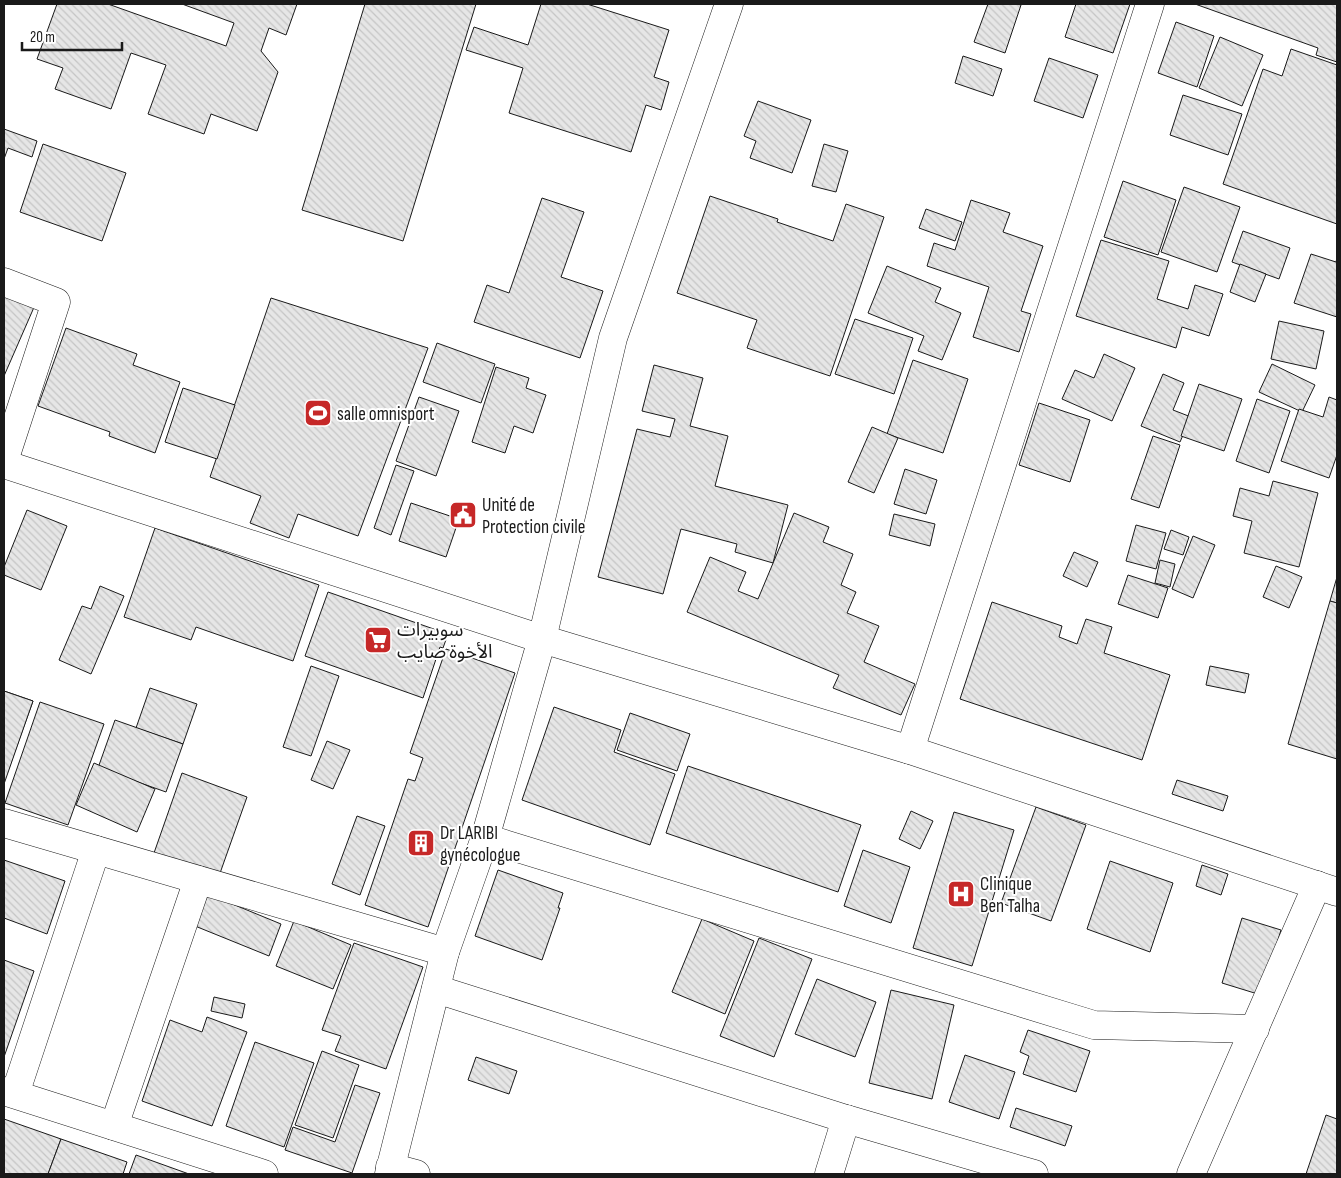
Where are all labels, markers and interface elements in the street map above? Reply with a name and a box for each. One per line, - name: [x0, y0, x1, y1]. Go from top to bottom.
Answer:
- scale bar: [22, 20, 122, 52]
- text: 20 m: [30, 28, 55, 47]
- sports icon: salle omnisport: [303, 398, 333, 428]
- place label: salle omnisport: [337, 403, 435, 426]
- place label: Unité de Protection civile: [482, 494, 585, 539]
- public building icon: Unité de Protection civile: [448, 500, 478, 530]
- place label: سوبيرات الأخوة صايب: [397, 619, 493, 664]
- supermarket icon: سوبيرات الأخوة صايب: [363, 625, 393, 655]
- place label: Dr LARIBI gynécologue: [440, 822, 520, 867]
- building icon: Dr LARIBI gynécologue: [406, 828, 436, 858]
- place label: Clinique Ben Talha: [980, 873, 1040, 918]
- hospital icon: Clinique Ben Talha: [946, 879, 976, 909]

